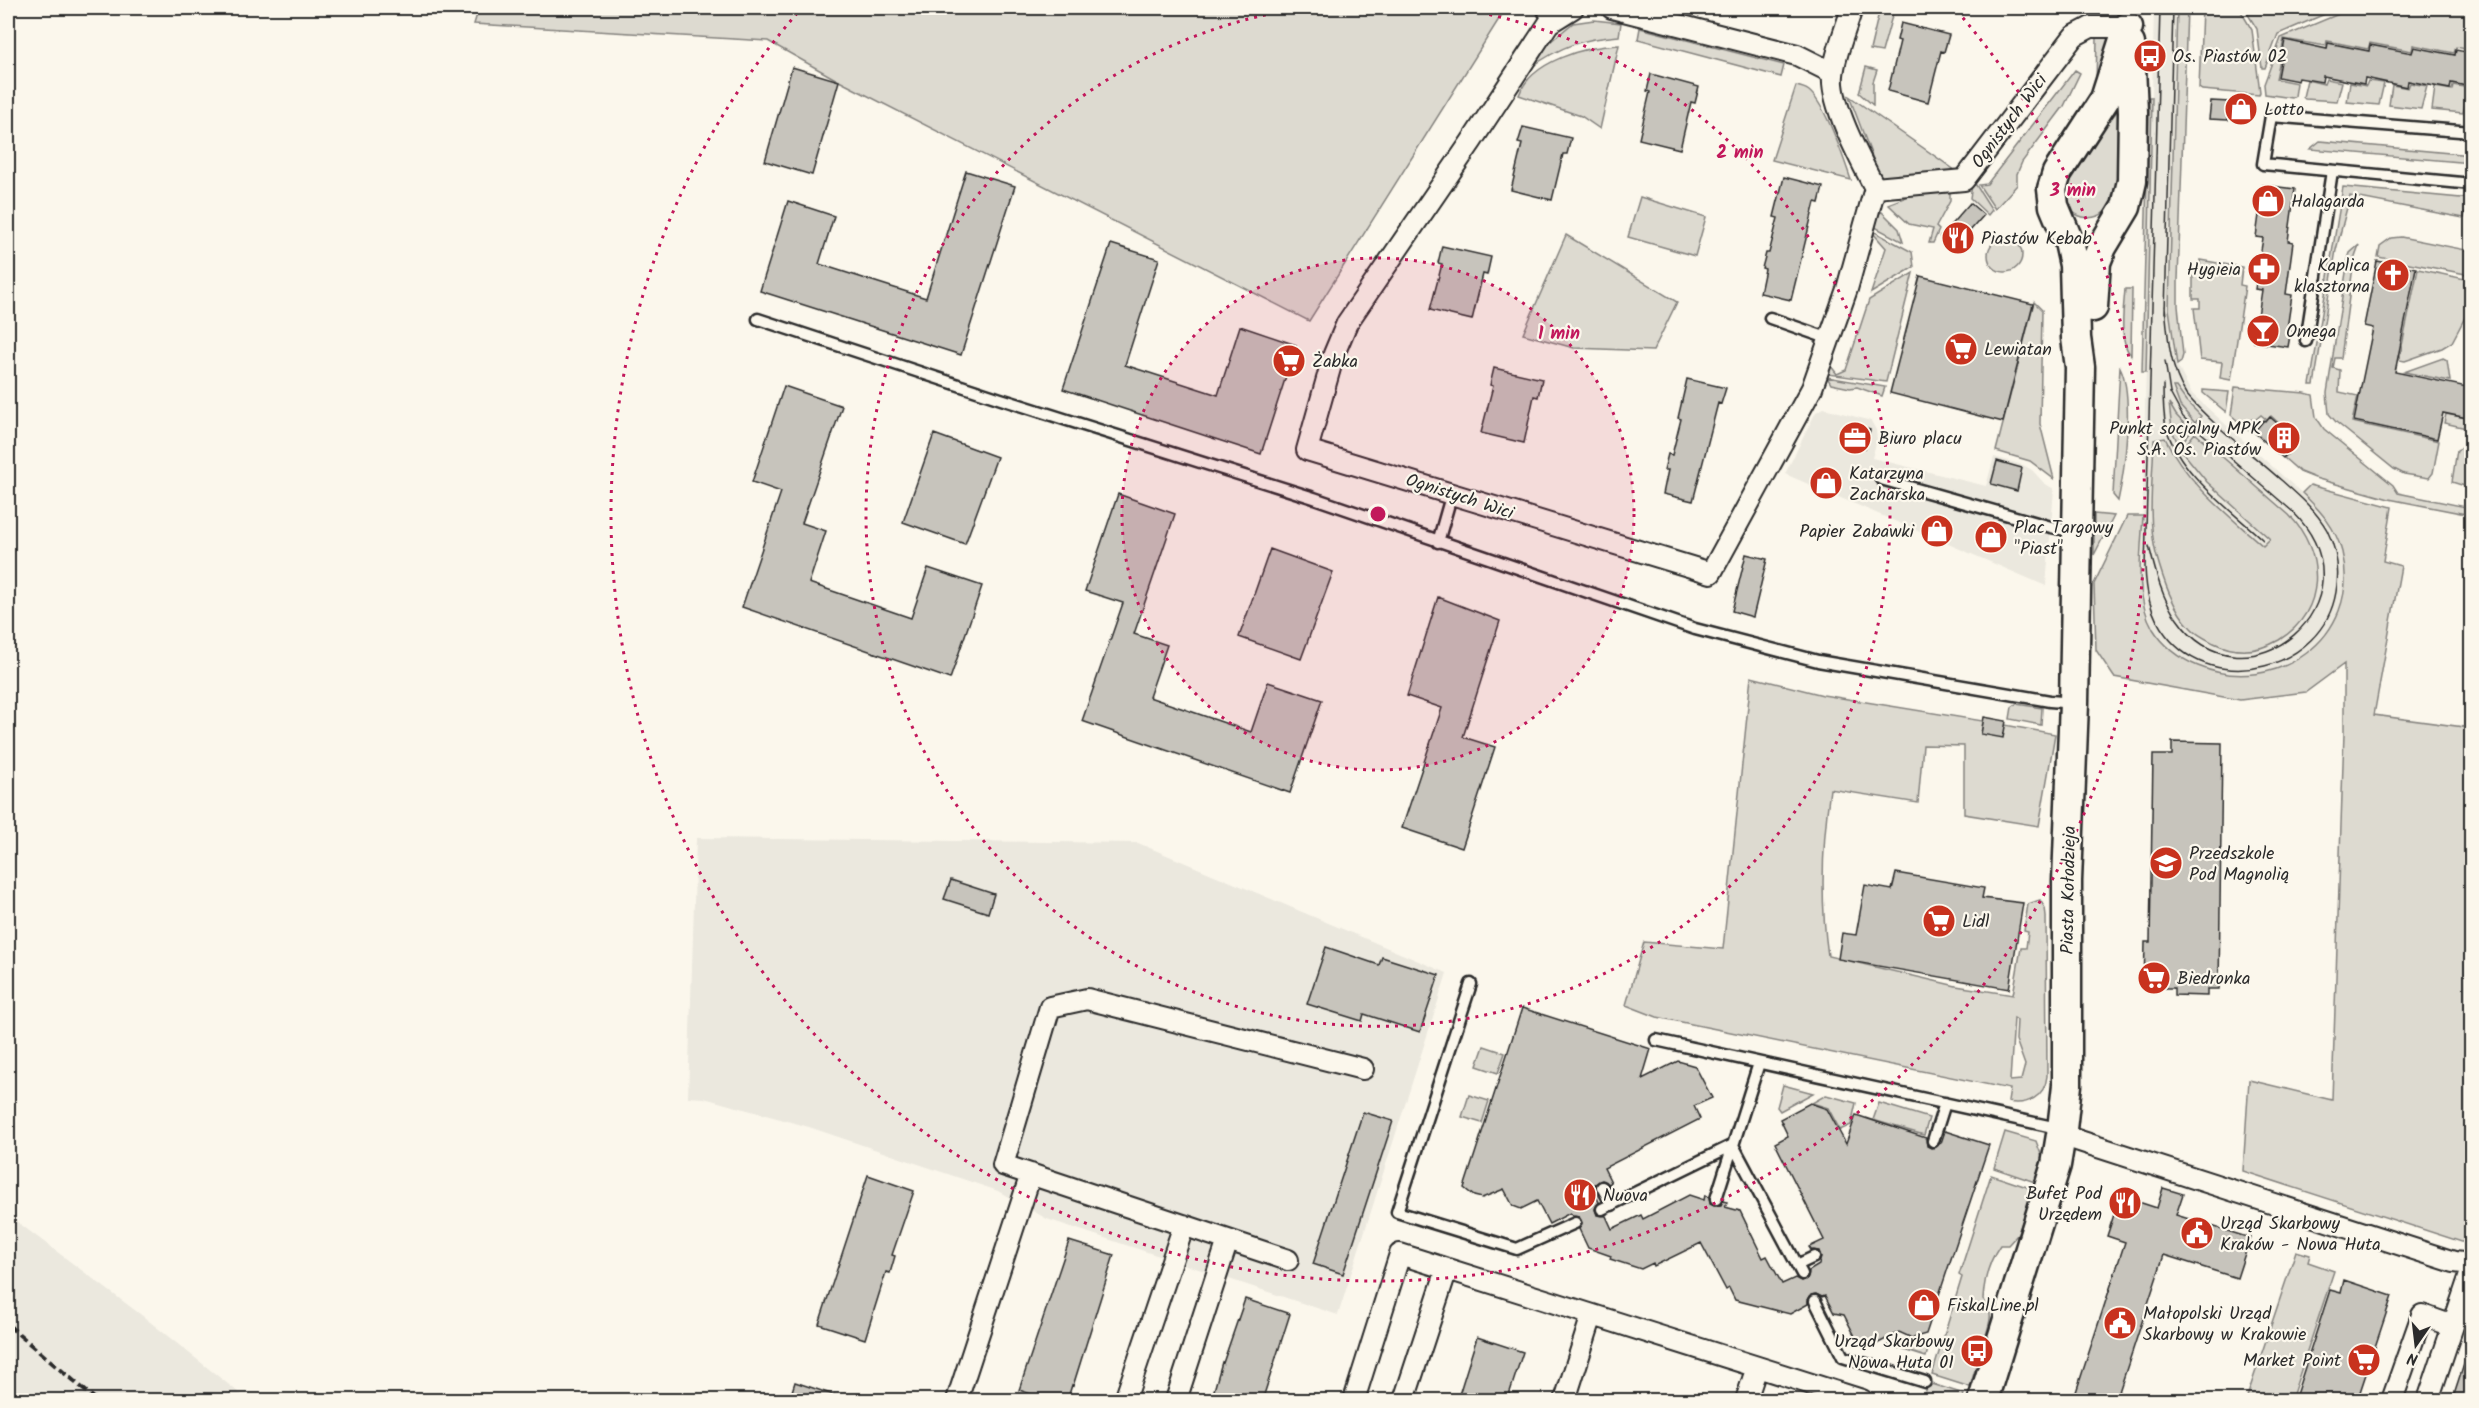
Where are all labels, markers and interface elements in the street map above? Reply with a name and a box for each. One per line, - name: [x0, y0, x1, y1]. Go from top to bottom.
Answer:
- bus stop icon: Os. Piastów 02: [2132, 38, 2168, 74]
- place label: Os. Piastów 02: [2173, 43, 2287, 72]
- street label: Ognistych Wici: [1965, 68, 2056, 175]
- shop icon: Lotto: [2223, 91, 2259, 127]
- place label: Lotto: [2264, 96, 2304, 125]
- text: 2 min: [1717, 139, 1763, 168]
- text: 3 min: [2049, 177, 2096, 206]
- shop icon: Halagarda: [2250, 183, 2286, 219]
- place label: Halagarda: [2291, 188, 2365, 217]
- restaurant icon: Piastów Kebab: [1940, 220, 1976, 256]
- place label: Piastów Kebab: [1981, 225, 2092, 254]
- pharmacy icon: Hygieia: [2246, 251, 2282, 287]
- place label: Kaplica klasztorna: [2294, 252, 2370, 302]
- place label: Hygieia: [2187, 256, 2241, 285]
- church icon: Kaplica klasztorna: [2375, 257, 2411, 293]
- bar icon: Omega: [2245, 313, 2281, 349]
- place label: Omega: [2286, 318, 2336, 347]
- text: 1 min: [1538, 320, 1580, 349]
- supermarket icon: Lewiatan: [1943, 331, 1979, 367]
- place label: Lewiatan: [1984, 336, 2052, 365]
- supermarket icon: Żabka: [1271, 343, 1307, 379]
- place label: Żabka: [1312, 348, 1358, 377]
- place label: Punkt socjalny MPK S.A. Os. Piastów: [2109, 415, 2262, 465]
- office icon: Biuro placu: [1837, 420, 1873, 456]
- building icon: Punkt socjalny MPK S.A. Os. Piastów: [2266, 420, 2302, 456]
- place label: Biuro placu: [1878, 425, 1962, 454]
- place label: Katarzyna Zacharska: [1849, 460, 1925, 510]
- shop icon: Katarzyna Zacharska: [1808, 465, 1844, 501]
- street label: Ognistych Wici: [1402, 466, 1518, 529]
- centre of rings: [1368, 504, 1388, 524]
- shop icon: Papier Zabawki: [1919, 513, 1955, 549]
- place label: Plac Targowy "Piast": [2014, 514, 2114, 564]
- place label: Papier Zabawki: [1799, 518, 1915, 547]
- shop icon: Plac Targowy "Piast": [1973, 519, 2009, 555]
- street label: Piasta Kołodzieja: [2054, 826, 2085, 955]
- place label: Przedszkole Pod Magnolią: [2189, 840, 2289, 890]
- school or university icon: Przedszkole Pod Magnolią: [2148, 845, 2184, 881]
- supermarket icon: Lidl: [1921, 903, 1957, 939]
- place label: Lidl: [1962, 908, 1990, 937]
- supermarket icon: Biedronka: [2136, 960, 2172, 996]
- place label: Biedronka: [2177, 965, 2250, 994]
- restaurant icon: Nuova: [1562, 1177, 1598, 1213]
- place label: Bufet Pod Urzędem: [2026, 1180, 2103, 1230]
- place label: Nuova: [1603, 1182, 1648, 1211]
- restaurant icon: Bufet Pod Urzędem: [2107, 1185, 2143, 1221]
- place label: Urząd Skarbowy Kraków - Nowa Huta: [2220, 1210, 2381, 1260]
- public building icon: Urząd Skarbowy Kraków - Nowa Huta: [2179, 1215, 2215, 1251]
- shop icon: FiskalLine.pl: [1906, 1287, 1942, 1323]
- place label: FiskalLine.pl: [1947, 1292, 2039, 1321]
- place label: Małopolski Urząd Skarbowy w Krakowie: [2143, 1300, 2306, 1350]
- public building icon: Małopolski Urząd Skarbowy w Krakowie: [2102, 1305, 2138, 1341]
- north arrow: [2386, 1315, 2446, 1375]
- place label: Urząd Skarbowy Nowa Huta 01: [1834, 1328, 1955, 1378]
- bus stop icon: Urząd Skarbowy Nowa Huta 01: [1959, 1333, 1995, 1369]
- supermarket icon: Market Point: [2346, 1342, 2382, 1378]
- text: N: [2405, 1345, 2421, 1371]
- place label: Market Point: [2243, 1347, 2342, 1376]

